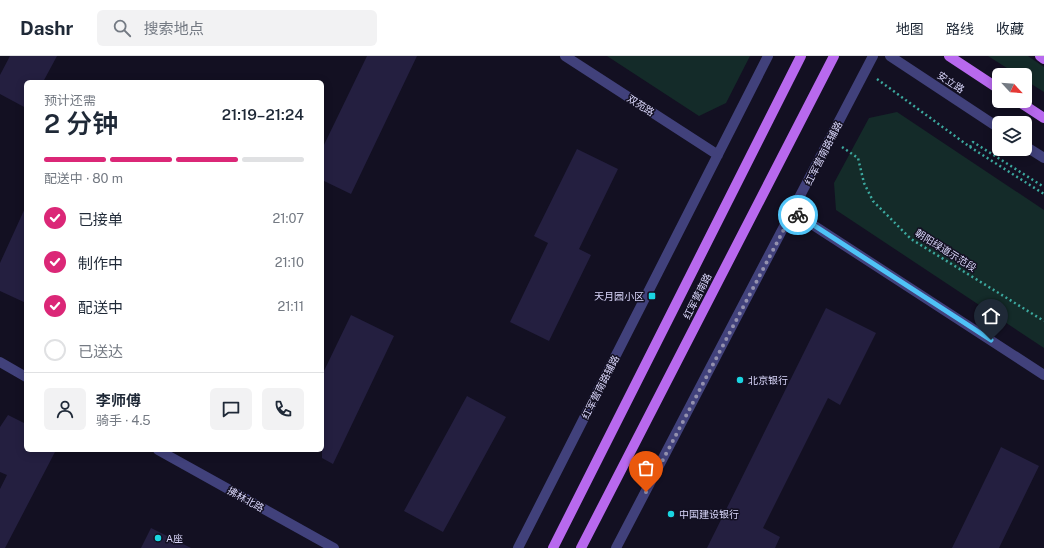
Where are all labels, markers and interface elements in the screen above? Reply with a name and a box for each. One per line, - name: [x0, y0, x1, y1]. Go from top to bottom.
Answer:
- search box: [97, 10, 377, 46]
- text: Dashr: [20, 17, 73, 39]
- icon: search: [111, 17, 133, 39]
- text: 搜索地点: [143, 20, 203, 37]
- text: 地图: [896, 21, 924, 37]
- text: 路线: [946, 21, 974, 37]
- text: 收藏: [996, 21, 1024, 37]
- north arrow: [992, 68, 1032, 108]
- map controls: [992, 68, 1032, 156]
- street label: 安立路: [935, 69, 967, 95]
- street label: 双苑路: [625, 92, 657, 118]
- text: 预计还需: [44, 93, 96, 108]
- text: 21:19–21:24: [222, 106, 304, 123]
- text: 2 分钟: [44, 108, 118, 139]
- button: layers: [992, 116, 1032, 156]
- street label: 红军营南路辅路: [802, 119, 844, 187]
- text: 配送中 · 80 m: [44, 171, 123, 186]
- courier: [778, 195, 818, 235]
- icon: bike: [787, 204, 809, 226]
- icon: check: [44, 207, 66, 229]
- text: 已接单: [78, 211, 123, 228]
- text: 21:07: [273, 211, 304, 226]
- street label: 朝阳绿道示范段: [913, 226, 979, 274]
- icon: check: [44, 251, 66, 273]
- text: 制作中: [78, 255, 123, 272]
- text: 21:10: [275, 255, 304, 270]
- street label: 红军营南路: [680, 271, 714, 321]
- place label: 天月园小区: [594, 290, 644, 302]
- marker: 天月园小区: [647, 291, 657, 301]
- icon: check: [44, 295, 66, 317]
- text: 配送中: [78, 299, 123, 316]
- text: 21:11: [277, 299, 304, 314]
- pin: [974, 299, 1008, 340]
- icon: home: [980, 305, 1002, 327]
- text: 已送达: [78, 343, 123, 360]
- street label: 红军营南路辅路: [579, 353, 621, 421]
- place label: 北京银行: [748, 374, 788, 386]
- marker: 北京银行: [735, 375, 745, 385]
- button: person: [44, 388, 86, 430]
- button: chat: [210, 388, 252, 430]
- button: phone: [262, 388, 304, 430]
- text: 李师傅: [96, 392, 141, 409]
- text: 骑手 · 4.5: [96, 413, 151, 428]
- pin: [629, 451, 663, 492]
- icon: bag: [635, 457, 657, 479]
- street label: 拂林北路: [226, 484, 266, 514]
- place label: 中国建设银行: [679, 508, 739, 520]
- marker: 中国建设银行: [666, 509, 676, 519]
- place label: A座: [166, 532, 183, 544]
- marker: A座: [153, 533, 163, 543]

